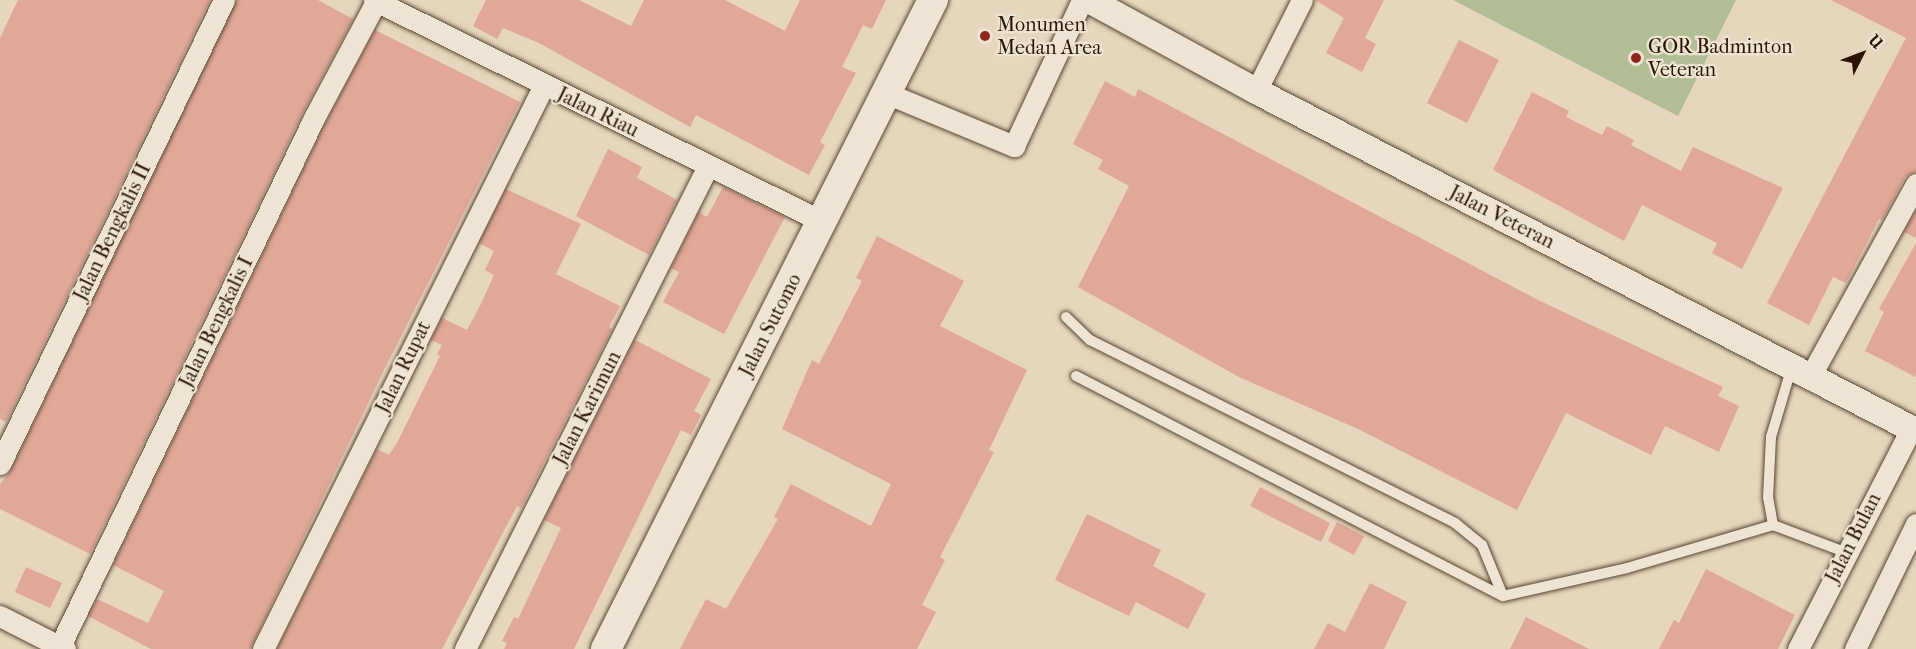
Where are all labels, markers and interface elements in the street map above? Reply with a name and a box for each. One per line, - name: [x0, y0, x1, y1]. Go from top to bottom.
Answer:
- place label: Monumen Medan Area: [997, 13, 1101, 60]
- north arrow: [1832, 24, 1892, 84]
- marker: Monumen Medan Area: [978, 29, 992, 43]
- text: U: [1865, 31, 1887, 53]
- place label: GOR Badminton Veteran: [1648, 34, 1793, 81]
- marker: GOR Badminton Veteran: [1629, 51, 1643, 65]
- street label: Jalan Riau: [553, 82, 643, 142]
- street label: Jalan Bengkalis II: [68, 159, 156, 305]
- street label: Jalan Veteran: [1445, 180, 1559, 254]
- street label: Jalan Bengkalis I: [174, 253, 258, 391]
- street label: Jalan Sutomo: [734, 269, 806, 381]
- street label: Jalan Rupat: [370, 317, 436, 417]
- street label: Jalan Karimun: [548, 347, 626, 469]
- street label: Jalan Bulan: [1820, 489, 1886, 587]

